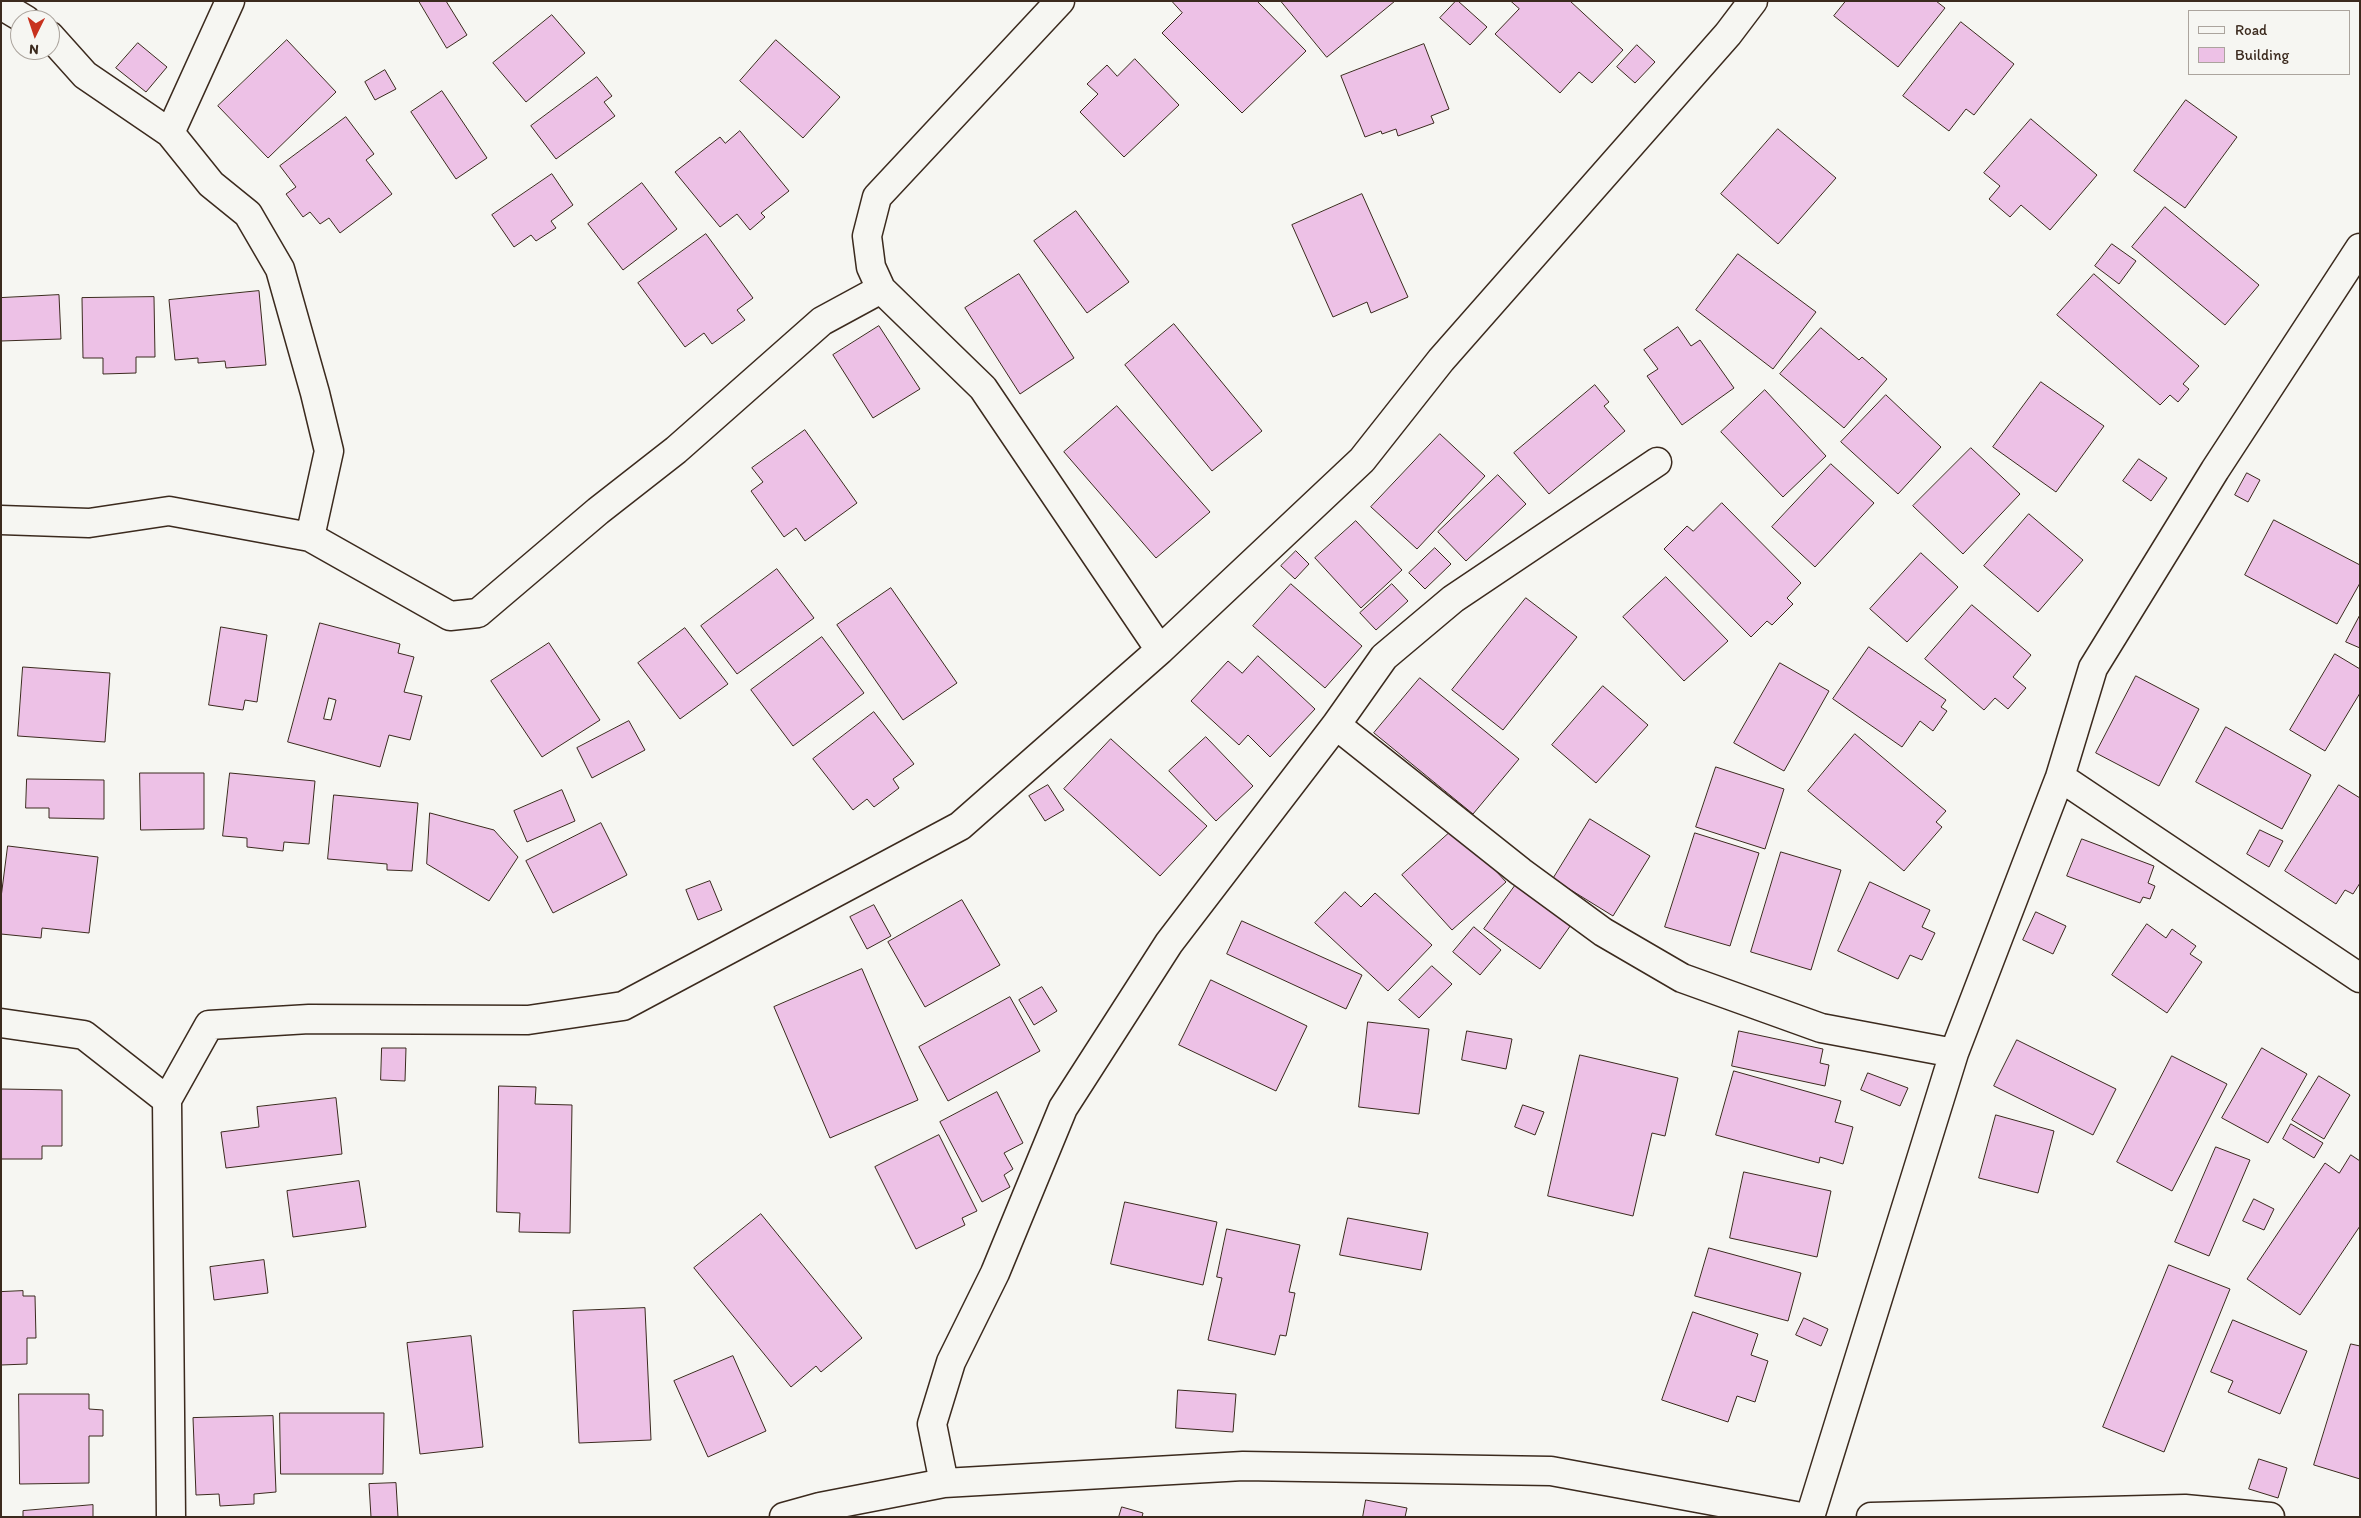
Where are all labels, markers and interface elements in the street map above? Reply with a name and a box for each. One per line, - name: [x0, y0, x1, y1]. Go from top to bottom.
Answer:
- north arrow: [10, 10, 60, 60]
- legend: [2188, 10, 2351, 75]
- text: Road: [2235, 21, 2267, 39]
- text: N: [29, 41, 39, 58]
- text: Building: [2235, 46, 2289, 64]

